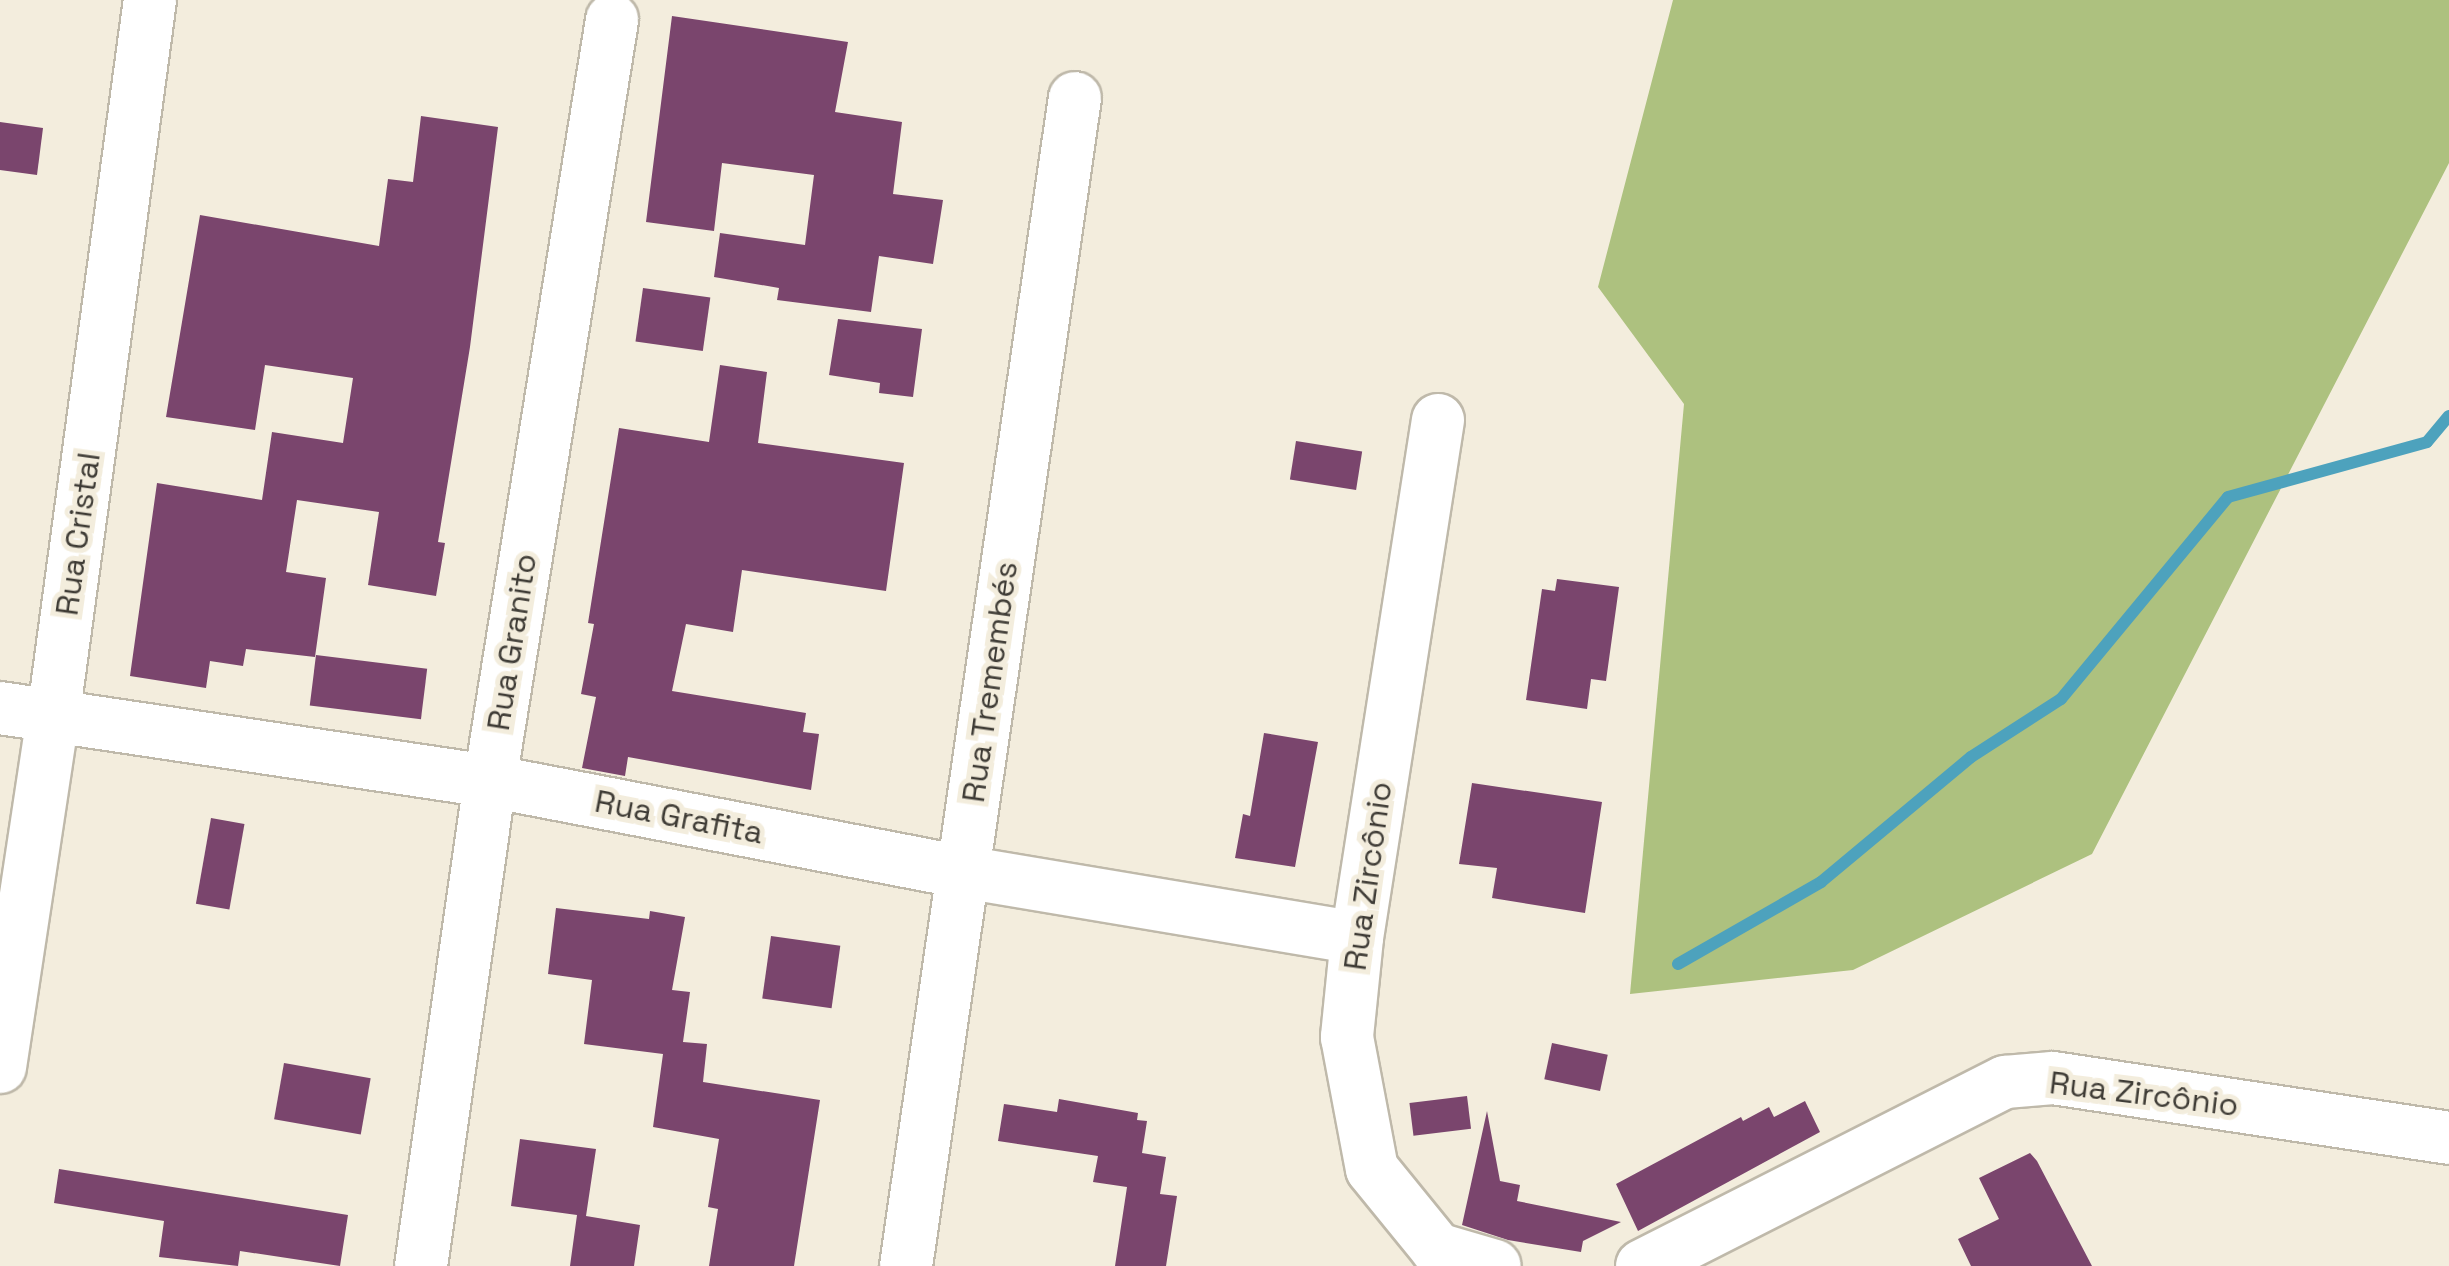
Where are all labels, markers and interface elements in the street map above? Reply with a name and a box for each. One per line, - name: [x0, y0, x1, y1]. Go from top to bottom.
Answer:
- street label: Rua Cristal: [48, 450, 108, 618]
- street label: Rua Granito: [479, 551, 545, 733]
- street label: Rua Tremembés: [954, 559, 1026, 805]
- street label: Rua Zircônio: [1336, 779, 1400, 973]
- street label: Rua Grafita: [592, 782, 766, 852]
- street label: Rua Zircônio: [2047, 1063, 2241, 1125]

